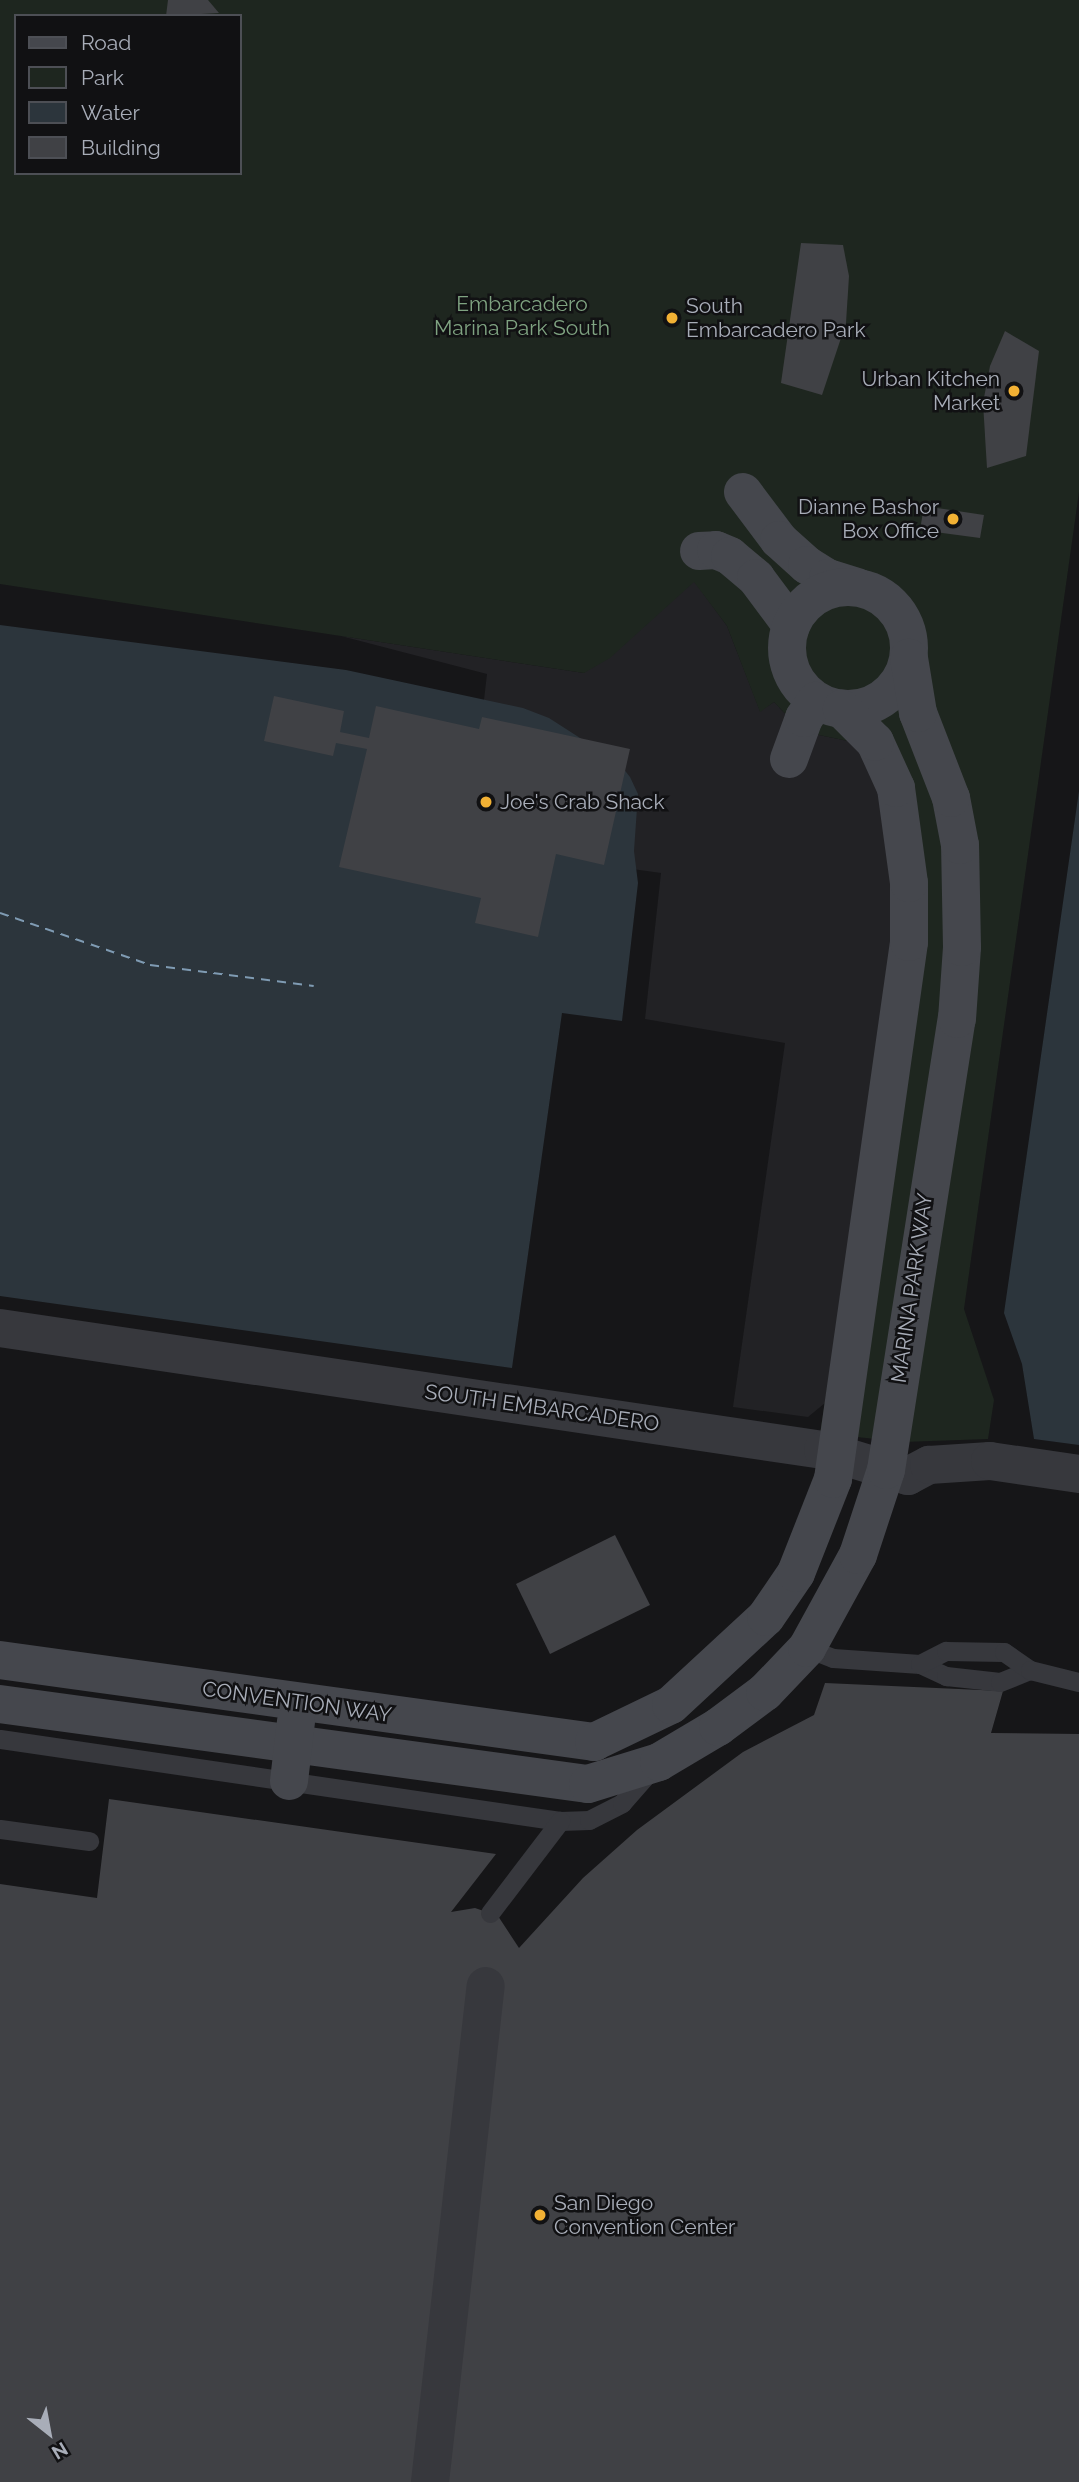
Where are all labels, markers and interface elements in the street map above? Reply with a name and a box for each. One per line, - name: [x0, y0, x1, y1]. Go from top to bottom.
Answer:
- legend: [14, 14, 242, 175]
- text: Road: [81, 30, 131, 55]
- text: Park: [81, 65, 124, 90]
- text: Water: [81, 100, 140, 125]
- text: Building: [81, 135, 161, 160]
- park label: Embarcadero Marina Park South: [434, 291, 610, 341]
- place label: South Embarcadero Park: [686, 293, 866, 343]
- marker: South Embarcadero Park: [664, 310, 680, 326]
- place label: Urban Kitchen Market: [862, 366, 1000, 416]
- marker: Urban Kitchen Market: [1006, 383, 1022, 399]
- place label: Dianne Bashor Box Office: [798, 494, 939, 544]
- marker: Dianne Bashor Box Office: [945, 511, 961, 527]
- place label: Joe's Crab Shack: [500, 789, 665, 815]
- marker: Joe's Crab Shack: [478, 794, 494, 810]
- street label: MARINA PARK WAY: [886, 1191, 938, 1385]
- street label: SOUTH EMBARCADERO: [423, 1379, 661, 1437]
- street label: CONVENTION WAY: [200, 1676, 394, 1728]
- place label: San Diego Convention Center: [554, 2190, 735, 2240]
- marker: San Diego Convention Center: [532, 2207, 548, 2223]
- north arrow: [14, 2398, 84, 2468]
- text: N: [48, 2438, 72, 2464]

